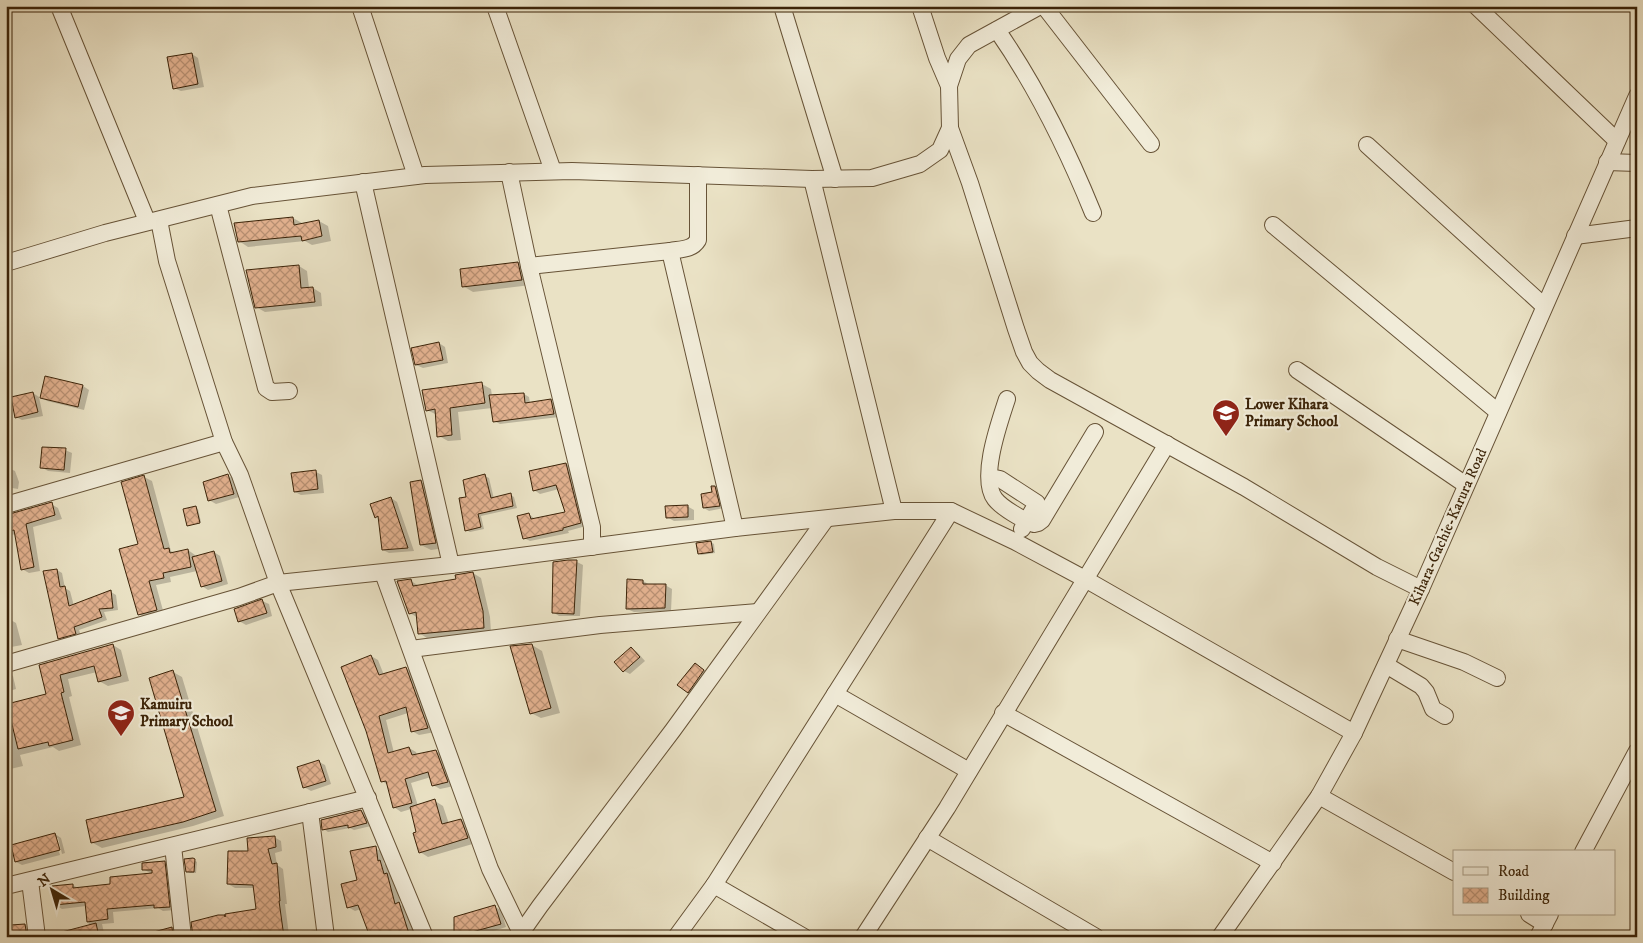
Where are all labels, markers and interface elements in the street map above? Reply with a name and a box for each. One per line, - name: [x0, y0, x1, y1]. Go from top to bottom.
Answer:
- place label: Lower Kihara Primary School: [1245, 395, 1338, 431]
- school or university icon: Lower Kihara Primary School: [1211, 398, 1241, 437]
- street label: Kihara-Gachie-Karura Road: [1405, 445, 1491, 609]
- place label: Kamuiru Primary School: [140, 695, 233, 731]
- school or university icon: Kamuiru Primary School: [106, 698, 136, 737]
- legend: [1453, 850, 1616, 916]
- text: Road: [1498, 862, 1530, 881]
- north arrow: [28, 866, 78, 916]
- text: N: [35, 870, 55, 891]
- text: Building: [1498, 886, 1550, 905]

